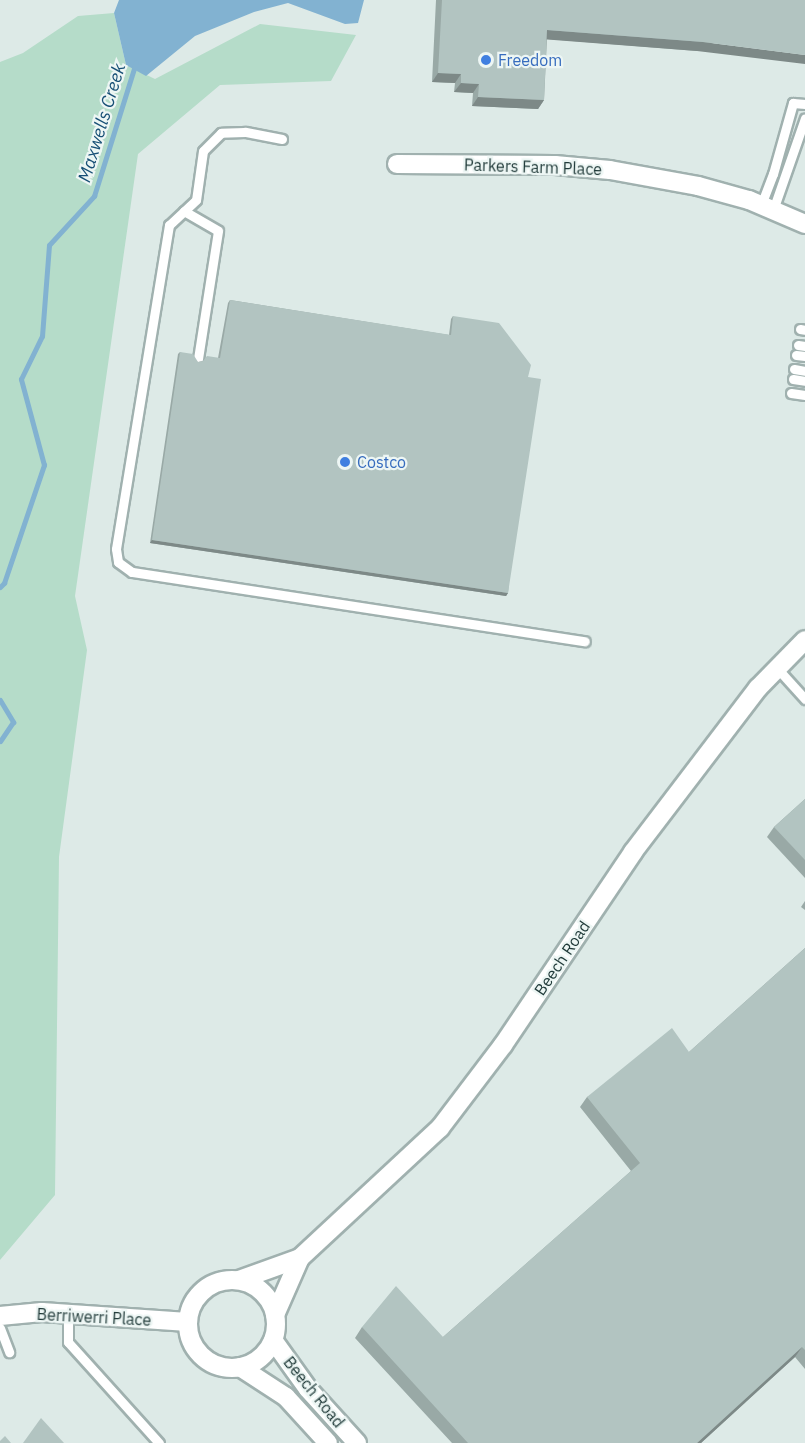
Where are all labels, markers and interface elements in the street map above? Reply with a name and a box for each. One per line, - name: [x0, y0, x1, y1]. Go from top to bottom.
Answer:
- place label: Freedom: [498, 50, 562, 70]
- marker: Freedom: [479, 53, 493, 67]
- water label: Maxwells Creek: [74, 61, 130, 185]
- street label: Parkers Farm Place: [464, 155, 602, 179]
- place label: Costco: [357, 452, 406, 472]
- marker: Costco: [338, 455, 352, 469]
- street label: Beech Road: [530, 917, 594, 999]
- street label: Berriwerri Place: [36, 1304, 152, 1330]
- street label: Beech Road: [280, 1353, 348, 1431]

